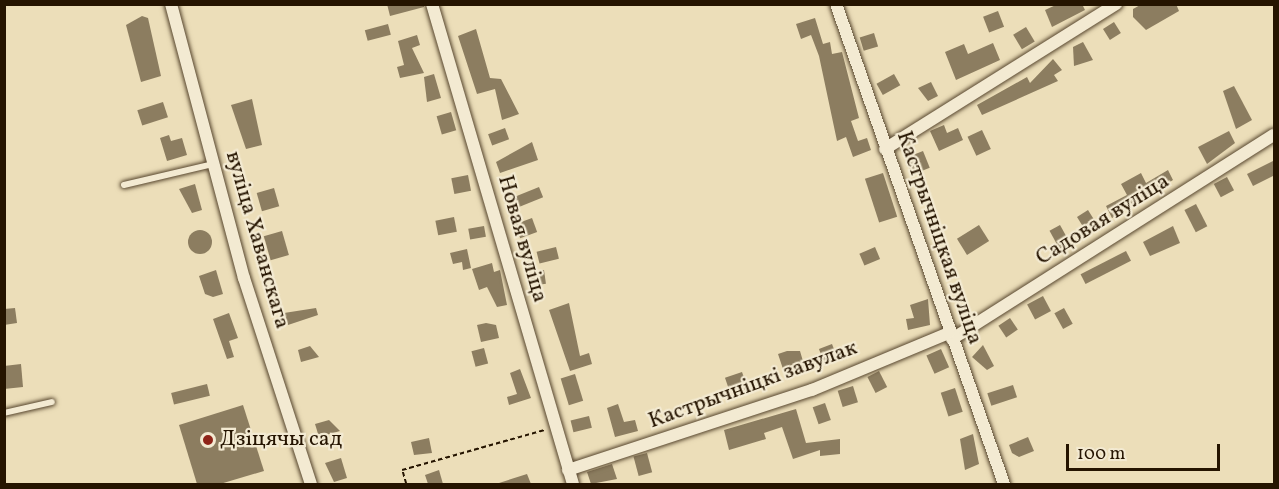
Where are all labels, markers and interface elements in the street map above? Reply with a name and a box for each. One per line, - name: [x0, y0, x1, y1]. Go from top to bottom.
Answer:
- street label: Кастрычніцкая вуліца: [890, 128, 988, 348]
- street label: вуліца Хаванскага: [219, 148, 295, 332]
- street label: Садовая вуліца: [1031, 168, 1175, 272]
- street label: Новая вуліца: [491, 172, 553, 306]
- street label: Кастрычніцкі завулак: [645, 335, 861, 435]
- place label: Дзіцячы сад: [220, 427, 342, 453]
- scale bar: [1069, 432, 1224, 470]
- marker: Дзіцячы сад: [201, 433, 215, 447]
- text: 100 m: [1077, 442, 1126, 467]

